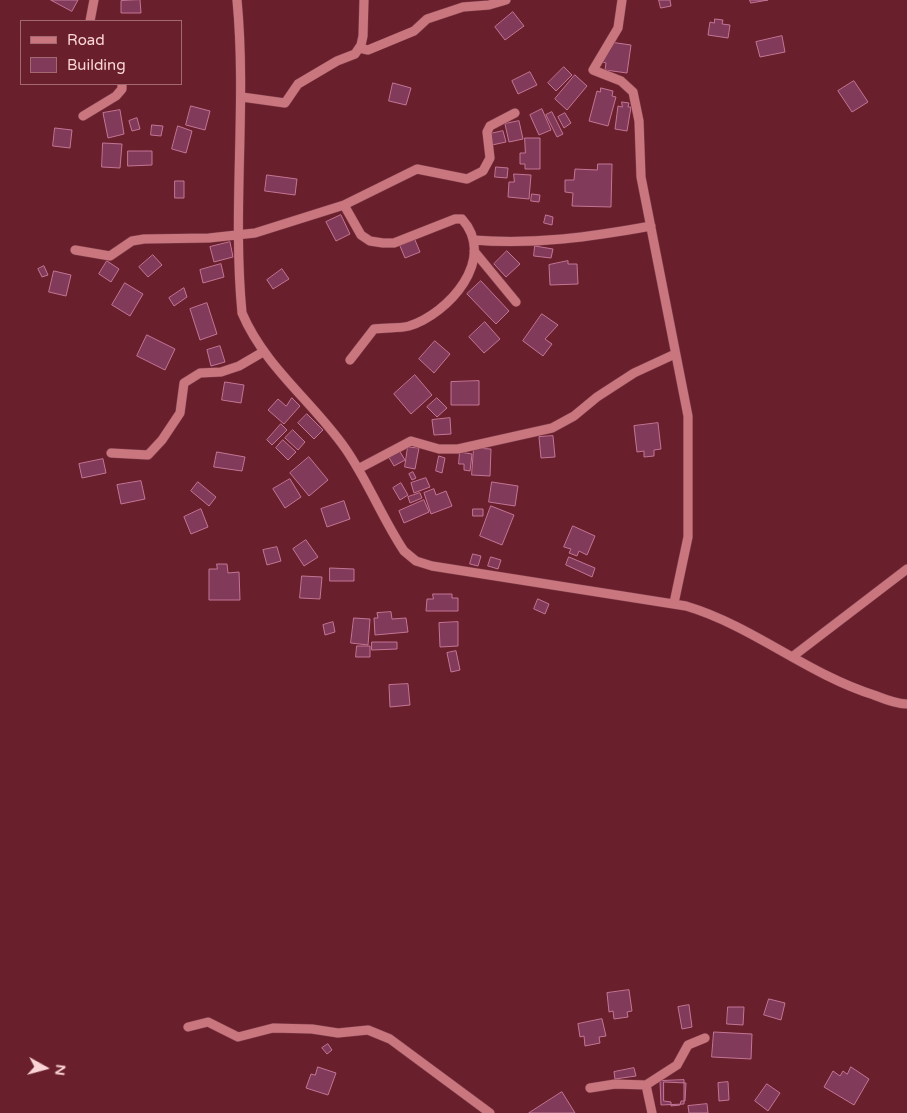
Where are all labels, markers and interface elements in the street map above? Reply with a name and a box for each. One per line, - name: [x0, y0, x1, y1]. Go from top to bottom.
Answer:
- legend: [20, 20, 182, 85]
- text: Road: [67, 31, 105, 49]
- text: Building: [67, 56, 126, 74]
- north arrow: [20, 1043, 70, 1093]
- text: N: [51, 1063, 70, 1077]

